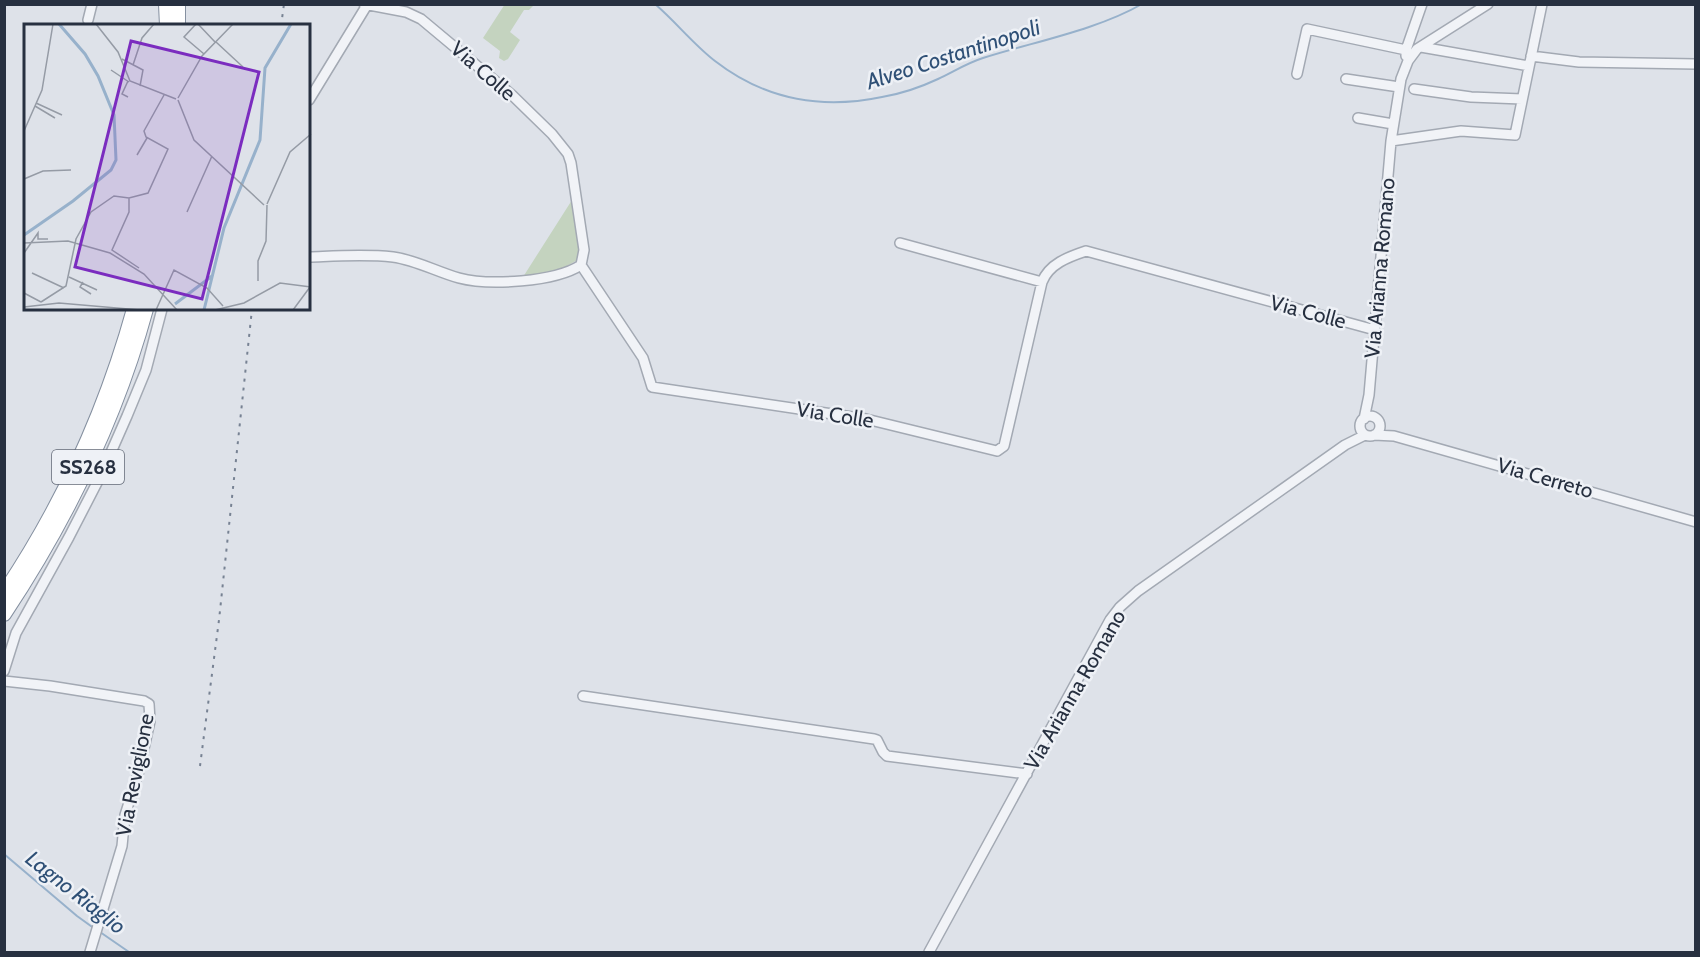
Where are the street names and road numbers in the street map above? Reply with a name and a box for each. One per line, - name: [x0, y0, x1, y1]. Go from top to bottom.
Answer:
- street label: Via Colle: [446, 36, 521, 106]
- street label: Via Arianna Romano: [1359, 177, 1400, 359]
- street label: Via Colle: [1267, 289, 1349, 334]
- street label: Via Colle: [795, 396, 876, 433]
- road number: SS268: [52, 450, 124, 484]
- street label: Via Cerreto: [1494, 452, 1596, 503]
- street label: Via Arianna Romano: [1018, 605, 1131, 774]
- street label: Via Reviglione: [110, 711, 159, 838]

